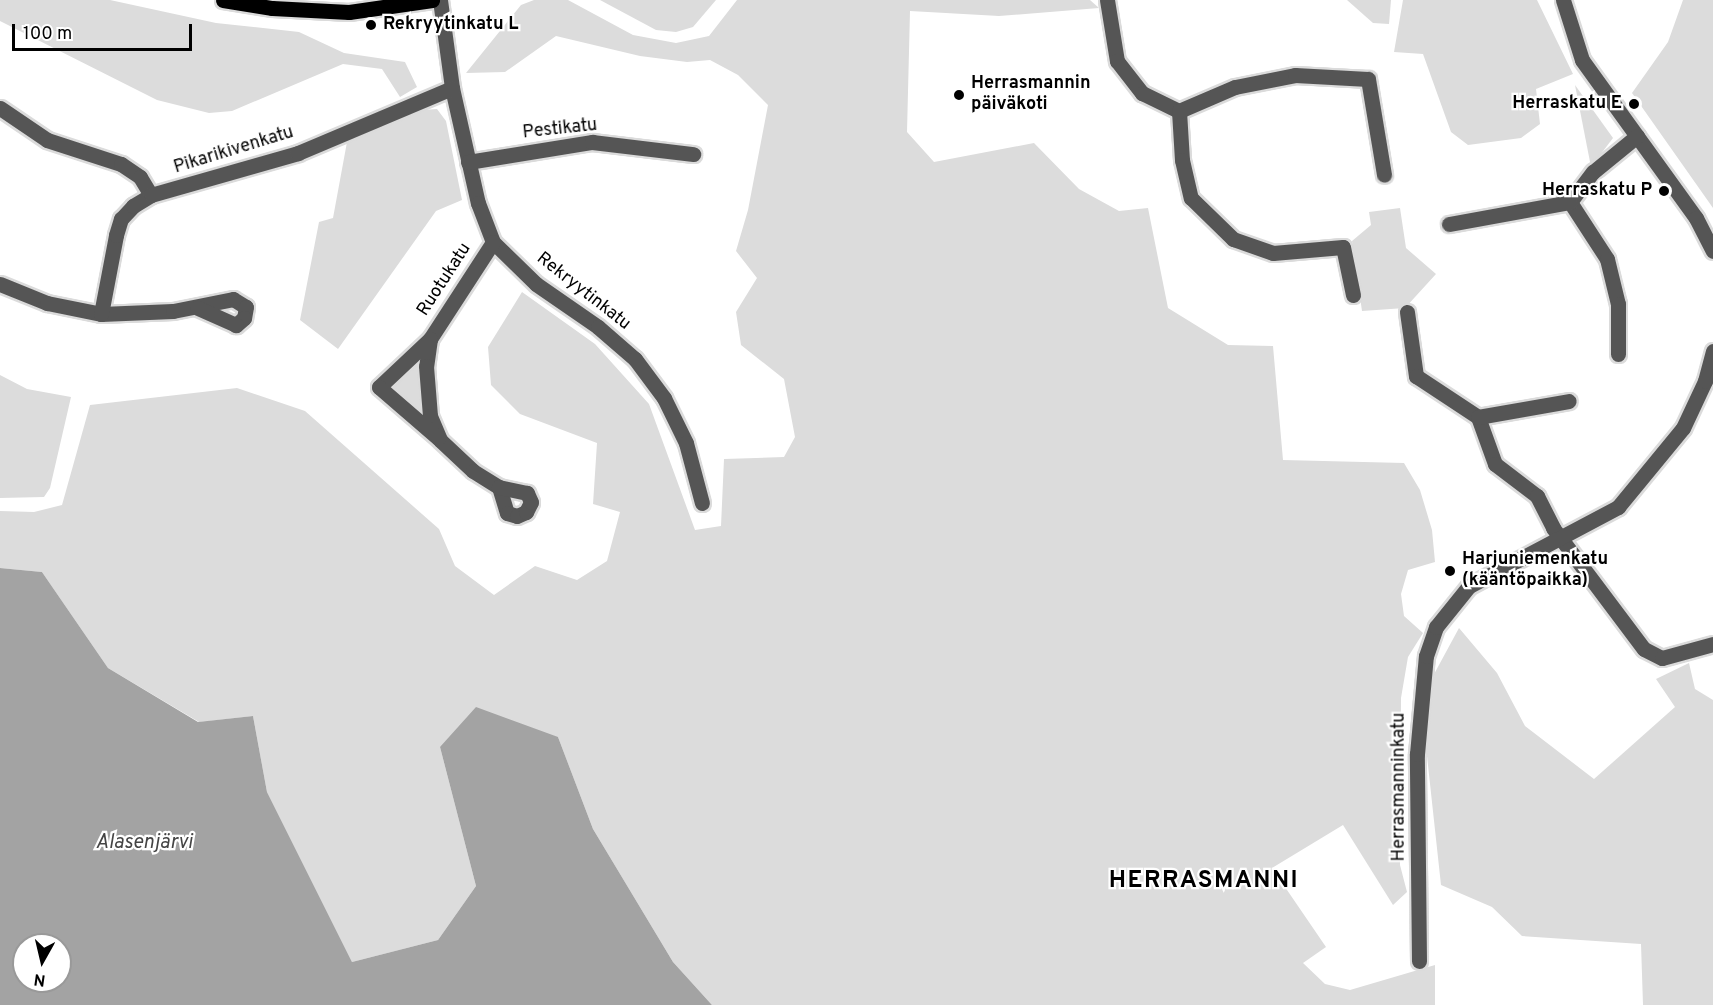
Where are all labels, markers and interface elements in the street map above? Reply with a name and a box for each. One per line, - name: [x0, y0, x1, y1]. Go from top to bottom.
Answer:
- scale bar: [15, 12, 195, 50]
- place label: Rekryytinkatu L: [383, 14, 518, 36]
- marker: Rekryytinkatu L: [364, 18, 378, 32]
- text: 100 m: [23, 23, 72, 46]
- place label: Herrasmannin päiväkoti: [971, 74, 1091, 116]
- marker: Herrasmannin päiväkoti: [952, 88, 966, 102]
- place label: Herraskatu E: [1512, 93, 1622, 115]
- marker: Herraskatu E: [1627, 97, 1641, 111]
- street label: Pestikatu: [522, 115, 598, 145]
- street label: Pikarikivenkatu: [171, 123, 297, 179]
- place label: Herraskatu P: [1542, 180, 1652, 202]
- marker: Herraskatu P: [1657, 184, 1671, 198]
- street label: Ruotukatu: [413, 239, 477, 321]
- street label: Rekryytinkatu: [532, 248, 634, 336]
- place label: Harjuniemenkatu (kääntöpaikka): [1462, 550, 1608, 592]
- marker: Harjuniemenkatu (kääntöpaikka): [1443, 564, 1457, 578]
- street label: Herrasmanninkatu: [1389, 712, 1411, 862]
- water label: Alasenjärvi: [95, 831, 193, 855]
- district label: HERRASMANNI: [1109, 868, 1299, 896]
- north arrow: [12, 933, 72, 993]
- text: N: [33, 968, 47, 990]

